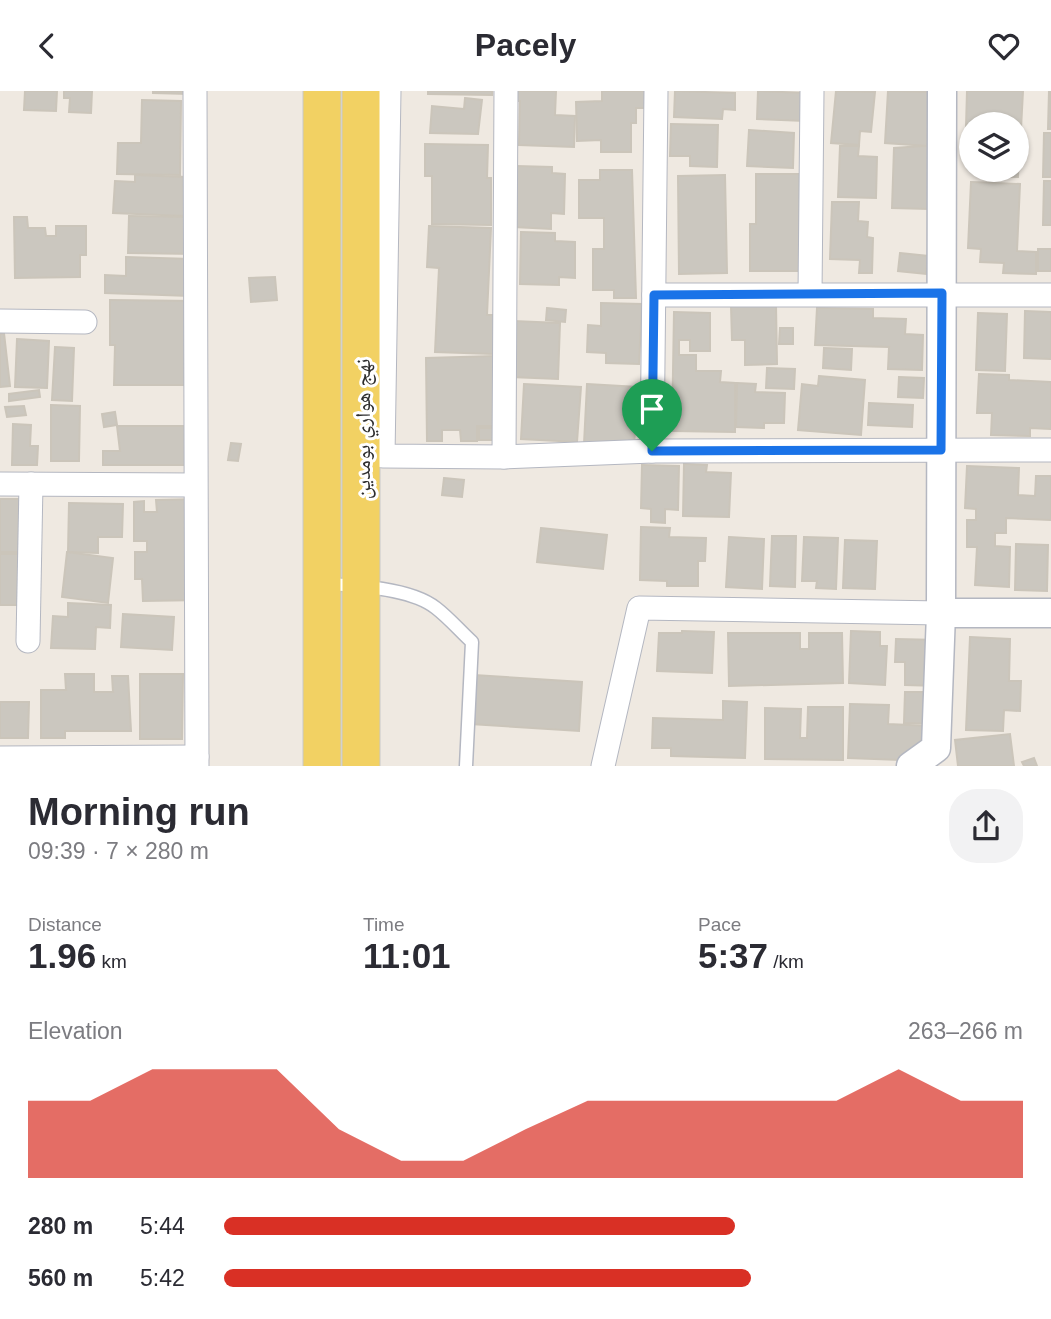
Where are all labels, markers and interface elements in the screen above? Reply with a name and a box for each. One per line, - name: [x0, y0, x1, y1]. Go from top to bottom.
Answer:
- icon: back: [28, 27, 66, 65]
- text: Pacely: [475, 27, 576, 63]
- icon: heart: [985, 27, 1023, 65]
- map controls: [959, 112, 1029, 182]
- button: layers: [959, 112, 1029, 182]
- street label: نهج هواري بومدين: [351, 359, 379, 499]
- pin: [622, 379, 682, 451]
- icon: arrive: [633, 390, 671, 428]
- button: share: [949, 789, 1023, 863]
- text: Morning run: [28, 791, 250, 833]
- text: 09:39 · 7 × 280 m: [28, 838, 209, 864]
- text: Distance: [28, 914, 102, 935]
- text: Time: [363, 914, 405, 935]
- text: Pace: [698, 914, 741, 935]
- text: 1.96: [28, 936, 96, 975]
- text: 11:01: [363, 936, 451, 975]
- text: 5:37: [698, 936, 768, 975]
- text: km: [96, 951, 127, 972]
- text: /km: [768, 951, 804, 972]
- text: Elevation: [28, 1018, 123, 1044]
- text: 263–266 m: [908, 1018, 1023, 1044]
- text: 280 m: [28, 1213, 93, 1239]
- text: 5:44: [140, 1213, 185, 1239]
- text: 560 m: [28, 1265, 93, 1291]
- text: 5:42: [140, 1265, 185, 1291]

